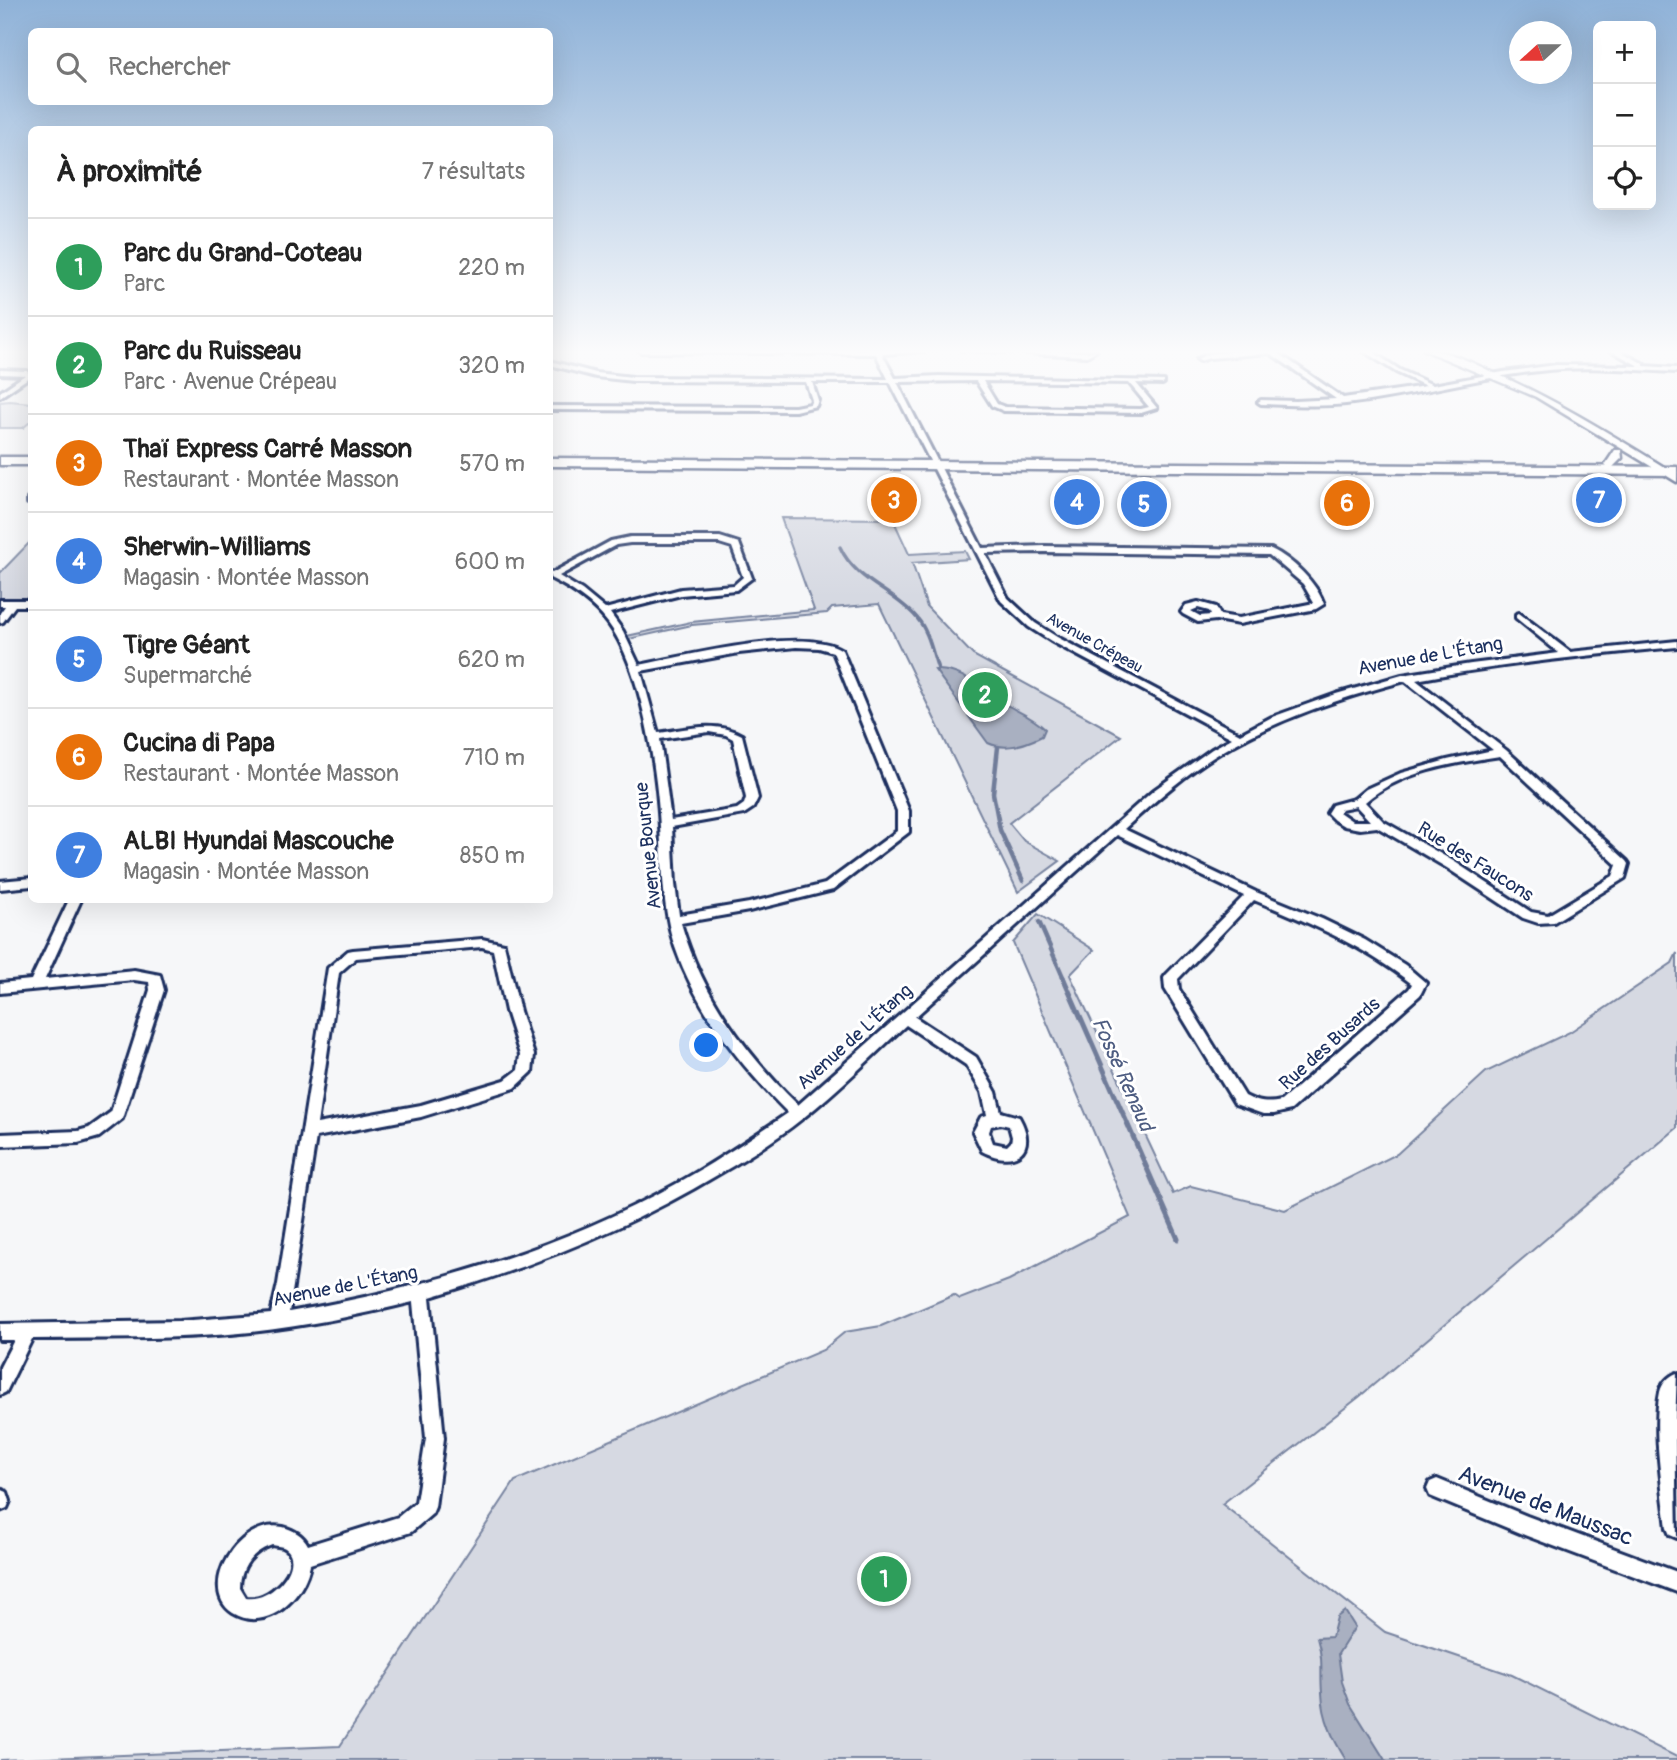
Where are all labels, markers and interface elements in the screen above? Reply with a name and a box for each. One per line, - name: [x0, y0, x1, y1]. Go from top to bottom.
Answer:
- north arrow: [1509, 21, 1572, 84]
- map controls: [1593, 21, 1656, 210]
- button: +: [1593, 21, 1656, 84]
- search box: [28, 28, 553, 105]
- icon: search: [52, 48, 90, 86]
- text: Rechercher: [108, 51, 231, 83]
- button: −: [1593, 84, 1656, 147]
- button: locate: [1593, 147, 1656, 210]
- text: À proximité: [56, 153, 202, 190]
- text: 7 résultats: [422, 157, 525, 186]
- text: Parc du Grand-Coteau: [123, 237, 362, 269]
- text: 1: [75, 253, 84, 282]
- text: 220 m: [458, 253, 525, 282]
- text: Parc: [123, 269, 165, 298]
- text: Parc du Ruisseau: [123, 335, 301, 367]
- text: 2: [73, 351, 85, 380]
- text: 320 m: [458, 351, 525, 380]
- text: Parc · Avenue Crépeau: [123, 367, 337, 396]
- text: Thaï Express Carré Masson: [123, 433, 412, 465]
- text: 3: [73, 449, 85, 478]
- text: 570 m: [459, 449, 525, 478]
- text: Restaurant · Montée Masson: [123, 465, 399, 494]
- pin: 3: [871, 474, 917, 526]
- pin: 7: [1576, 474, 1622, 526]
- pin: 4: [1054, 476, 1100, 528]
- pin: 6: [1324, 477, 1370, 529]
- pin: 5: [1121, 478, 1167, 530]
- text: Sherwin-Williams: [123, 531, 310, 563]
- text: 4: [72, 547, 86, 576]
- text: 600 m: [455, 547, 525, 576]
- text: Magasin · Montée Masson: [123, 563, 369, 592]
- street label: Avenue Crépeau: [1043, 608, 1146, 678]
- text: Tigre Géant: [123, 629, 250, 661]
- street label: Avenue de L'Étang: [1356, 631, 1505, 681]
- text: 5: [73, 645, 85, 674]
- text: 620 m: [458, 645, 525, 674]
- text: Supermarché: [123, 661, 252, 690]
- pin: 2: [962, 669, 1008, 721]
- text: Cucina di Papa: [123, 727, 275, 759]
- text: 6: [72, 743, 86, 772]
- text: 710 m: [463, 743, 525, 772]
- text: Restaurant · Montée Masson: [123, 759, 399, 788]
- street label: Avenue Bourque: [629, 781, 667, 911]
- street label: Rue des Faucons: [1413, 817, 1538, 907]
- text: ALBI Hyundai Mascouche: [123, 825, 394, 857]
- text: 7: [73, 841, 85, 870]
- text: 850 m: [460, 841, 525, 870]
- text: Magasin · Montée Masson: [123, 857, 369, 886]
- street label: Avenue de L'Étang: [792, 979, 917, 1095]
- street label: Rue des Busards: [1274, 992, 1385, 1095]
- water label: Fossé Renaud: [1085, 1013, 1161, 1138]
- your location: [689, 1028, 723, 1062]
- street label: Avenue de L'Étang: [271, 1260, 420, 1312]
- street label: Avenue de Maussac: [1454, 1459, 1637, 1552]
- pin: 1: [861, 1553, 907, 1605]

